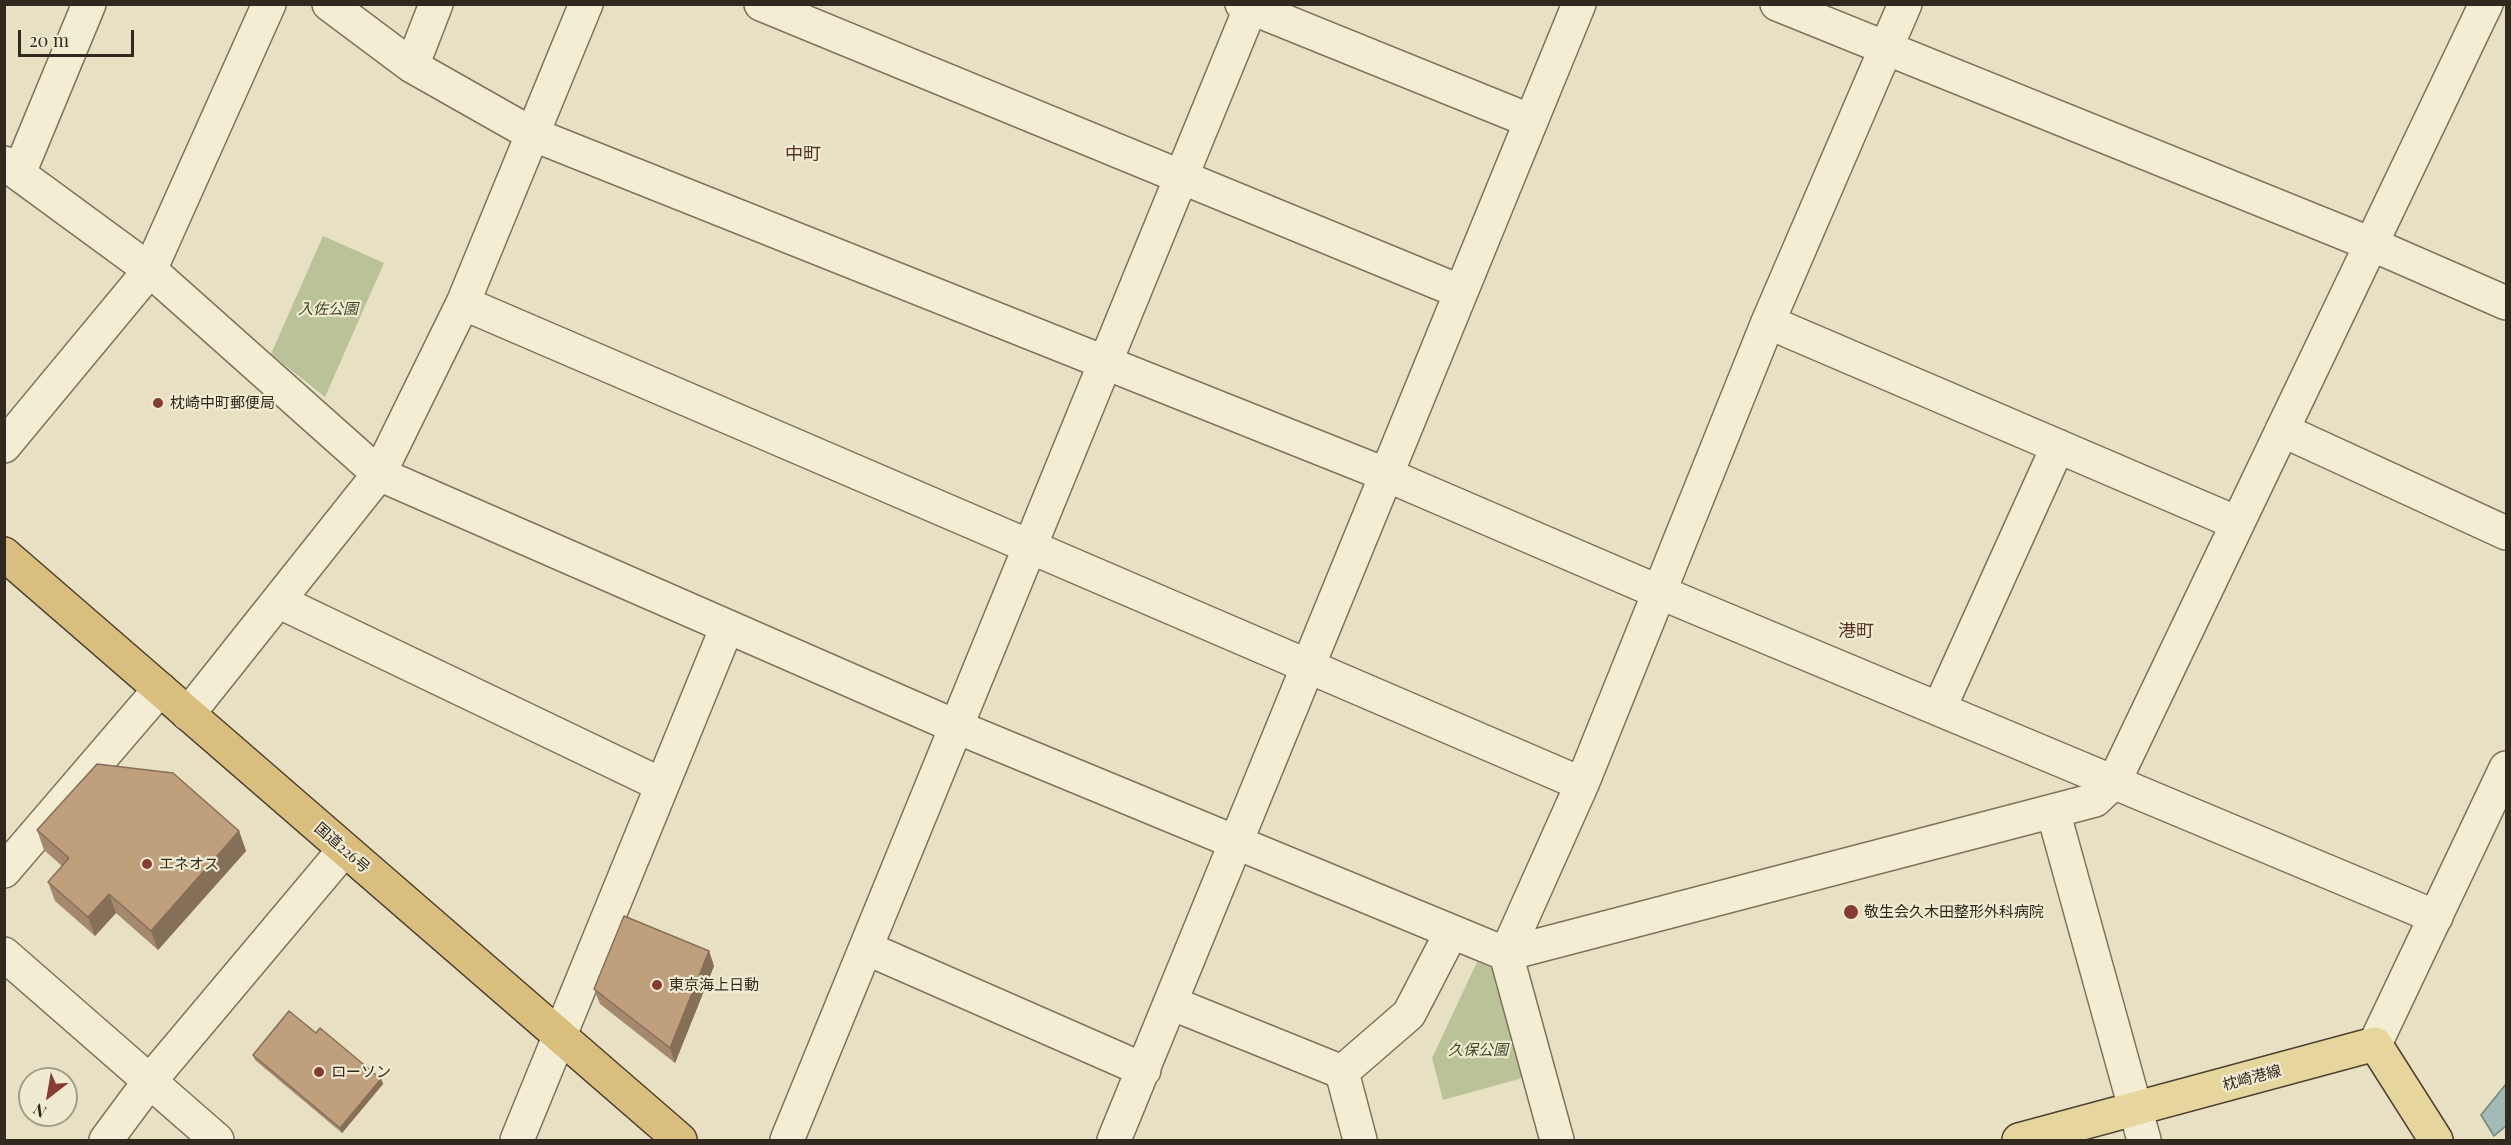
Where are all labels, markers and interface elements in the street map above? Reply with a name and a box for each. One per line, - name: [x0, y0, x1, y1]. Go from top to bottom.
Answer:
- scale bar: [21, 18, 136, 56]
- text: 20 m: [29, 28, 69, 52]
- district label: 中町: [785, 143, 821, 165]
- park label: 入佐公園: [298, 300, 358, 318]
- place label: 枕崎中町郵便局: [170, 394, 275, 412]
- marker: 枕崎中町郵便局: [151, 396, 165, 410]
- district label: 港町: [1838, 620, 1874, 642]
- street label: 国道226号: [311, 819, 373, 877]
- place label: エネオス: [159, 855, 219, 873]
- marker: エネオス: [140, 857, 154, 871]
- marker: 敬生会久木田整形外科病院: [1842, 903, 1860, 921]
- place label: 敬生会久木田整形外科病院: [1864, 903, 2044, 921]
- place label: 東京海上日動: [669, 976, 759, 994]
- marker: 東京海上日動: [650, 978, 664, 992]
- park label: 久保公園: [1448, 1041, 1508, 1059]
- street label: 枕崎港線: [2221, 1062, 2283, 1094]
- place label: ローソン: [331, 1063, 391, 1081]
- marker: ローソン: [312, 1065, 326, 1079]
- north arrow: [18, 1067, 78, 1127]
- text: N: [29, 1099, 50, 1123]

